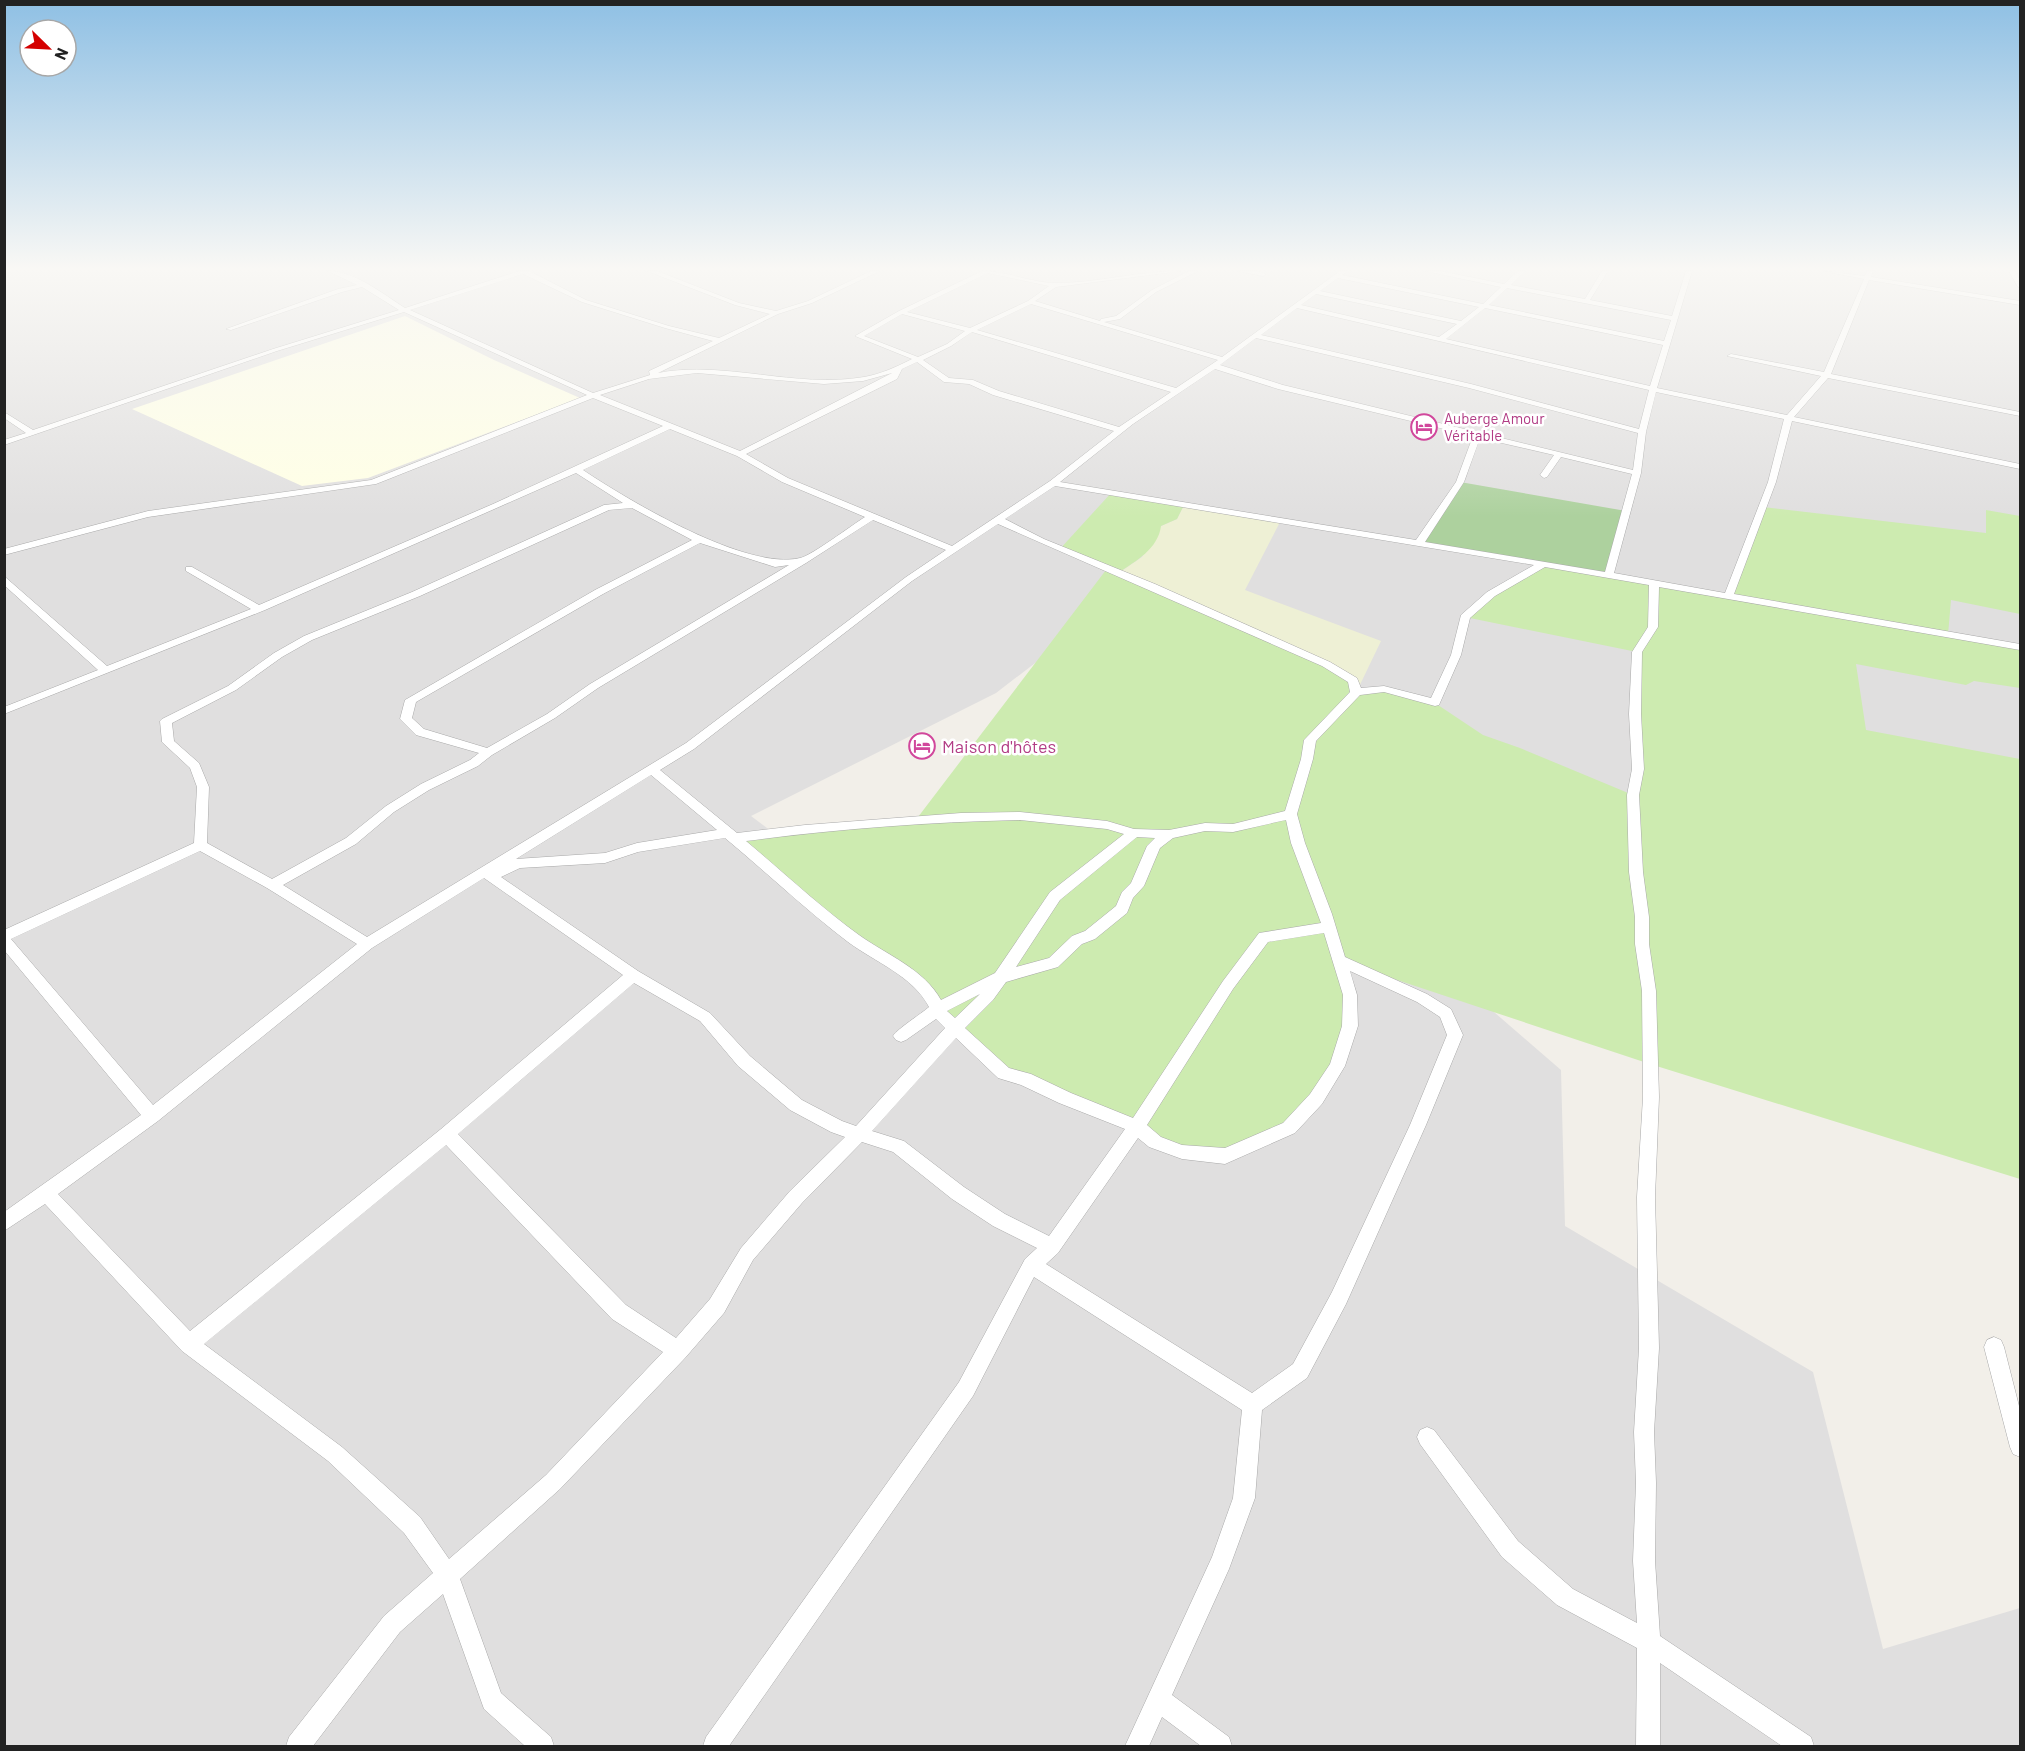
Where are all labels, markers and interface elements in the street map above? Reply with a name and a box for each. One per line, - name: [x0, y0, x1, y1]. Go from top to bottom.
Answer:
- north arrow: [18, 18, 78, 78]
- text: N: [51, 46, 73, 63]
- place label: Auberge Amour Véritable: [1444, 409, 1545, 444]
- hotel icon: Auberge Amour Véritable: [1409, 412, 1439, 442]
- hotel icon: Maison d'hôtes: [907, 731, 937, 761]
- place label: Maison d'hôtes: [942, 735, 1056, 757]

